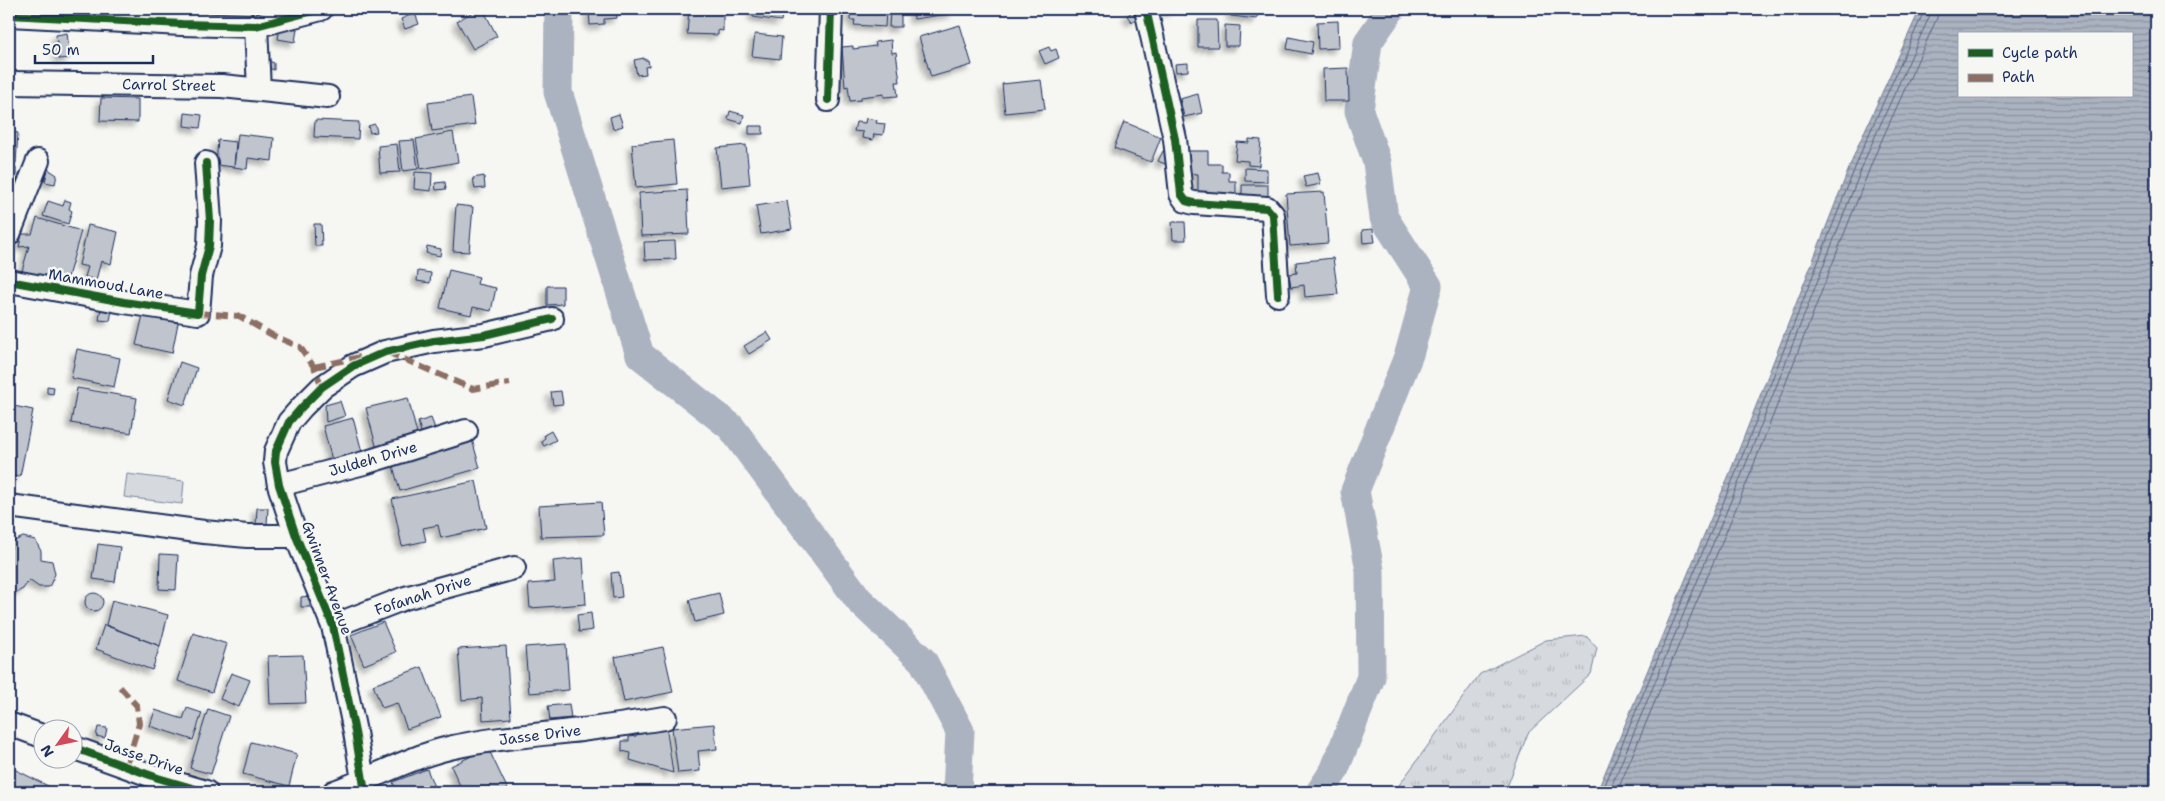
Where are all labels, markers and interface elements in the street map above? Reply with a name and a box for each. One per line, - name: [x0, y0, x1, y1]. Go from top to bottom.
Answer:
- scale bar: [35, 32, 152, 64]
- legend: [1958, 32, 2132, 98]
- text: 50 m: [42, 40, 80, 60]
- text: Cycle path: [2002, 43, 2078, 63]
- text: Path: [2002, 67, 2035, 87]
- street label: Carrol Street: [122, 74, 216, 96]
- street label: Mammoud Lane: [47, 264, 165, 304]
- street label: Juldeh Drive: [327, 437, 419, 481]
- street label: Gwinner Avenue: [297, 518, 357, 638]
- street label: Fofanah Drive: [372, 570, 474, 620]
- north arrow: [32, 718, 82, 768]
- street label: Jasse Drive: [498, 720, 582, 750]
- street label: Jasse Drive: [102, 734, 186, 780]
- text: N: [37, 742, 58, 761]

